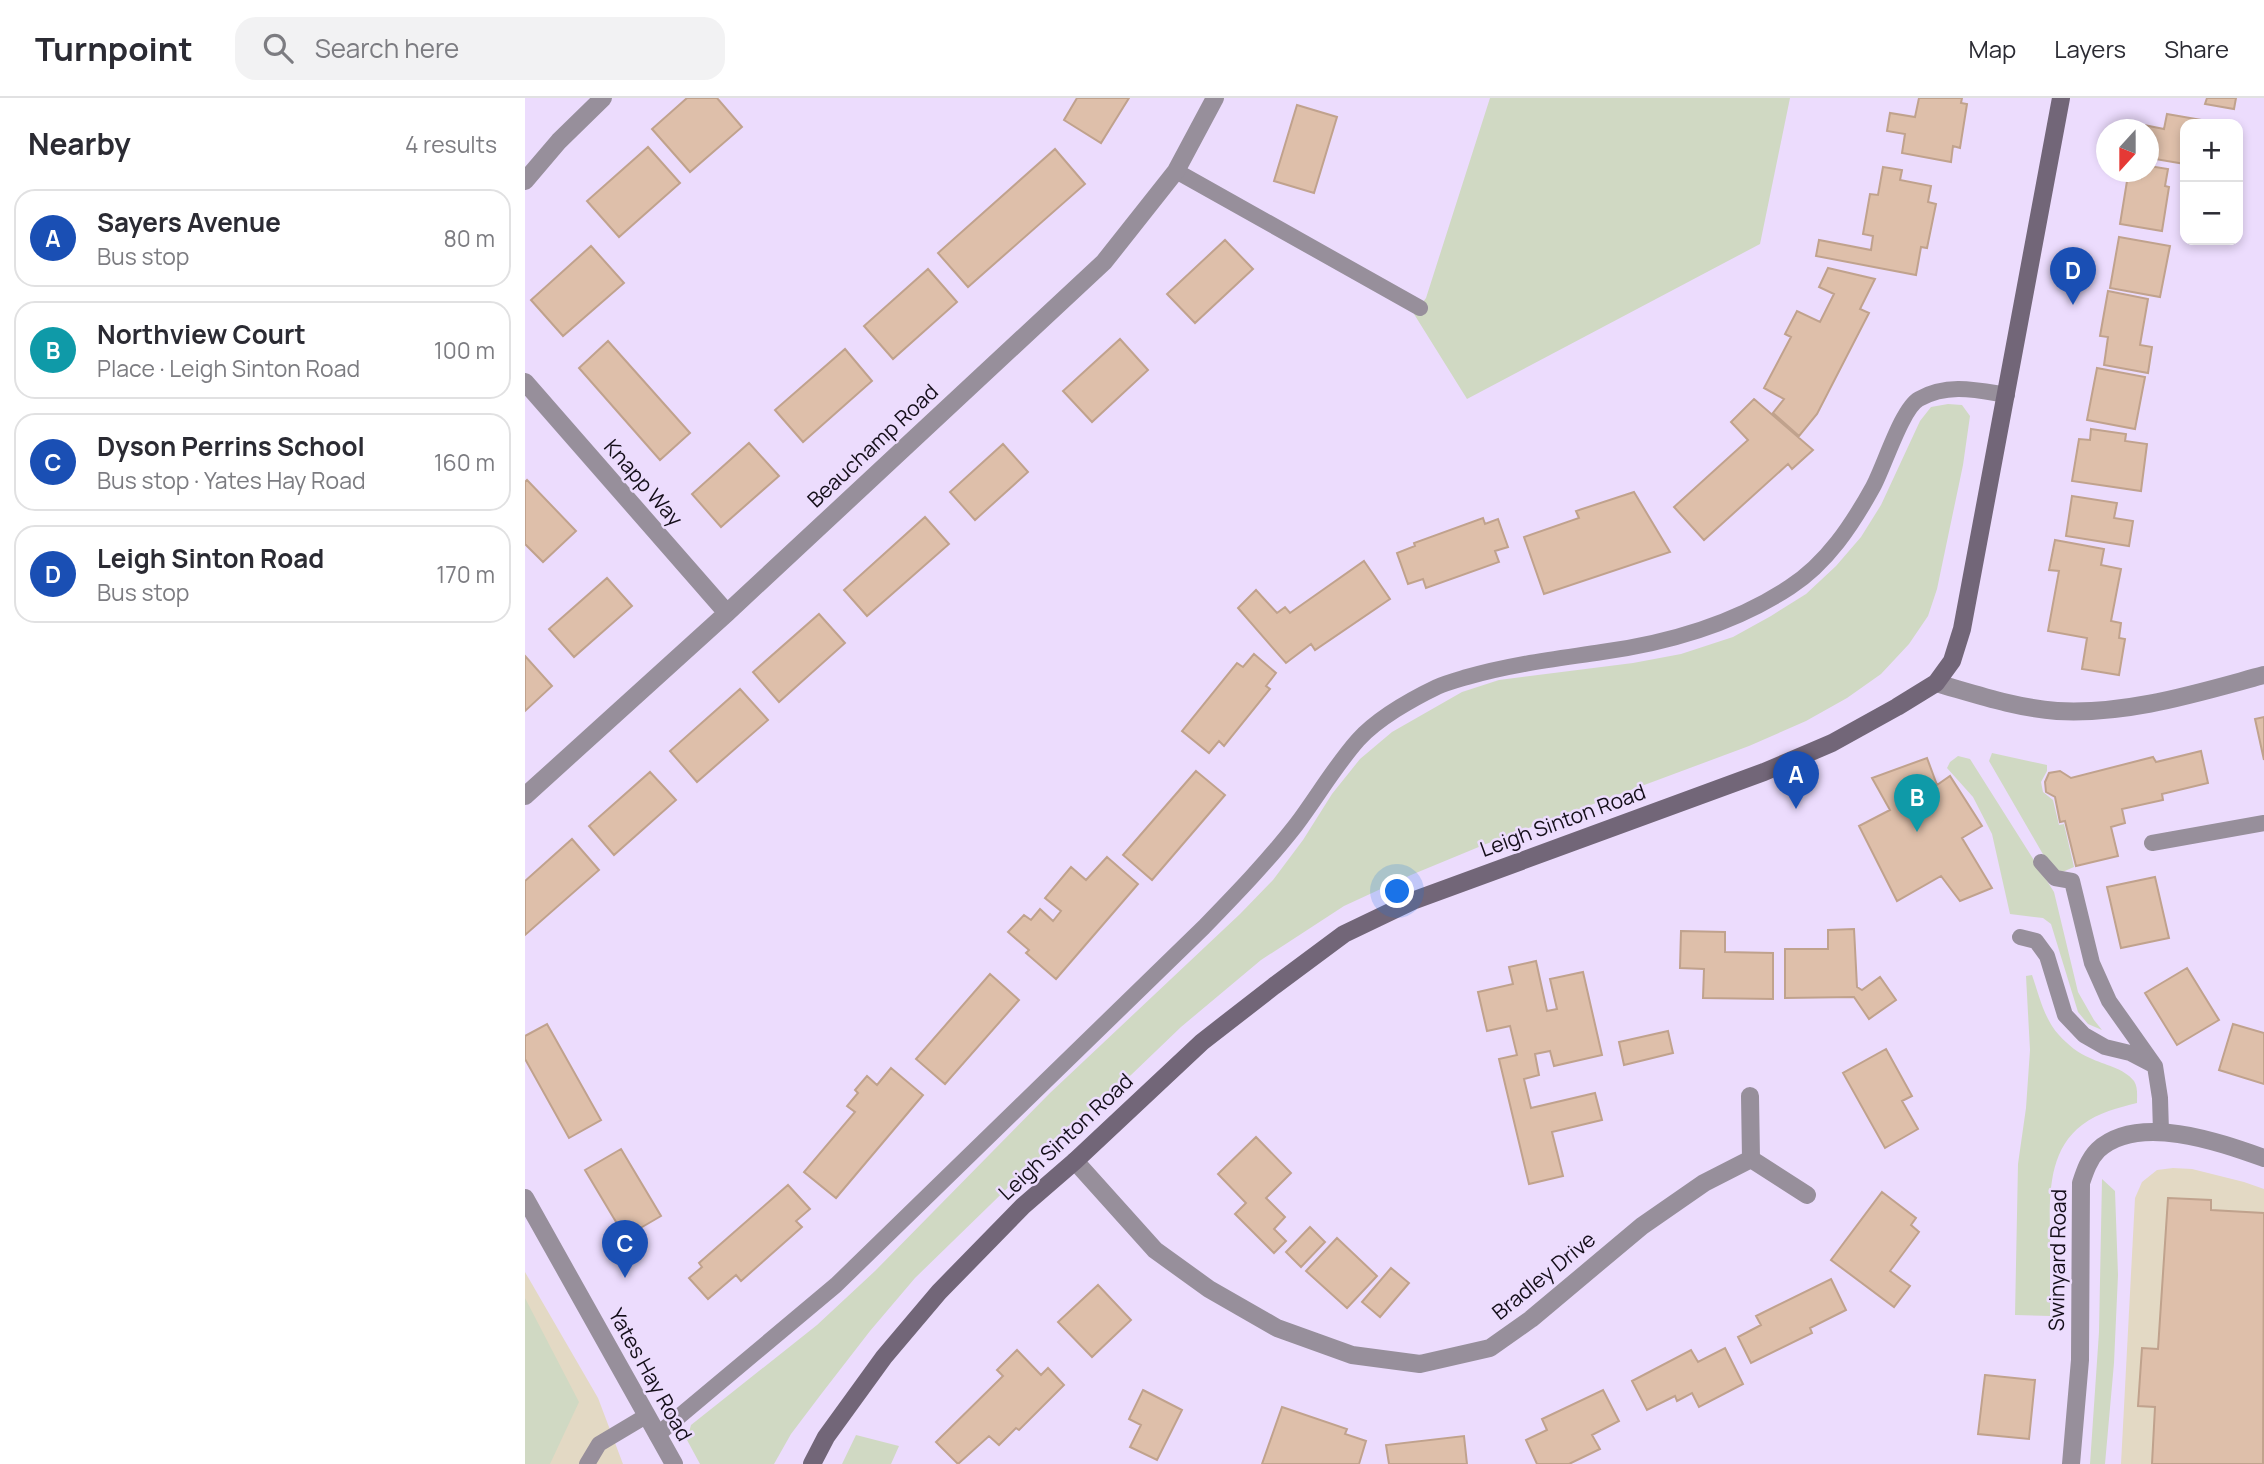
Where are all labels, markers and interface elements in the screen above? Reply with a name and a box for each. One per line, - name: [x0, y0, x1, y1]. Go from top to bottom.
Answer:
- search box: [235, 17, 725, 80]
- text: Turnpoint: [35, 26, 193, 71]
- icon: search: [259, 29, 297, 67]
- text: Search here: [315, 30, 459, 66]
- text: Map: [1969, 32, 2016, 65]
- text: Layers: [2054, 32, 2126, 65]
- text: Share: [2164, 32, 2229, 65]
- north arrow: [2096, 119, 2159, 182]
- map controls: [2180, 119, 2243, 245]
- button: +: [2180, 119, 2243, 182]
- text: Nearby: [28, 123, 131, 164]
- text: 4 results: [405, 128, 497, 160]
- button: −: [2180, 182, 2243, 245]
- text: Sayers Avenue: [97, 204, 281, 240]
- text: A: [45, 222, 61, 254]
- text: 80 m: [444, 222, 495, 254]
- text: Bus stop: [97, 240, 189, 272]
- pin: D: [2050, 247, 2096, 305]
- text: Northview Court: [97, 316, 306, 352]
- text: B: [46, 334, 60, 366]
- text: 100 m: [434, 334, 495, 366]
- text: Place · Leigh Sinton Road: [97, 352, 360, 384]
- street label: Beauchamp Road: [801, 377, 944, 513]
- text: Dyson Perrins School: [97, 428, 365, 464]
- street label: Knapp Way: [598, 433, 689, 532]
- text: C: [45, 446, 62, 478]
- text: 160 m: [434, 446, 495, 478]
- text: Bus stop · Yates Hay Road: [97, 464, 366, 496]
- text: Leigh Sinton Road: [97, 540, 324, 576]
- text: D: [45, 558, 61, 590]
- text: 170 m: [436, 558, 495, 590]
- text: Bus stop: [97, 576, 189, 608]
- pin: A: [1773, 751, 1819, 809]
- pin: B: [1894, 774, 1940, 832]
- street label: Leigh Sinton Road: [1476, 777, 1649, 863]
- your location: [1380, 874, 1414, 908]
- street label: Leigh Sinton Road: [992, 1067, 1139, 1206]
- street label: Swinyard Road: [2042, 1189, 2072, 1331]
- pin: C: [602, 1220, 648, 1278]
- street label: Bradley Drive: [1486, 1225, 1601, 1326]
- street label: Yates Hay Road: [603, 1303, 699, 1446]

